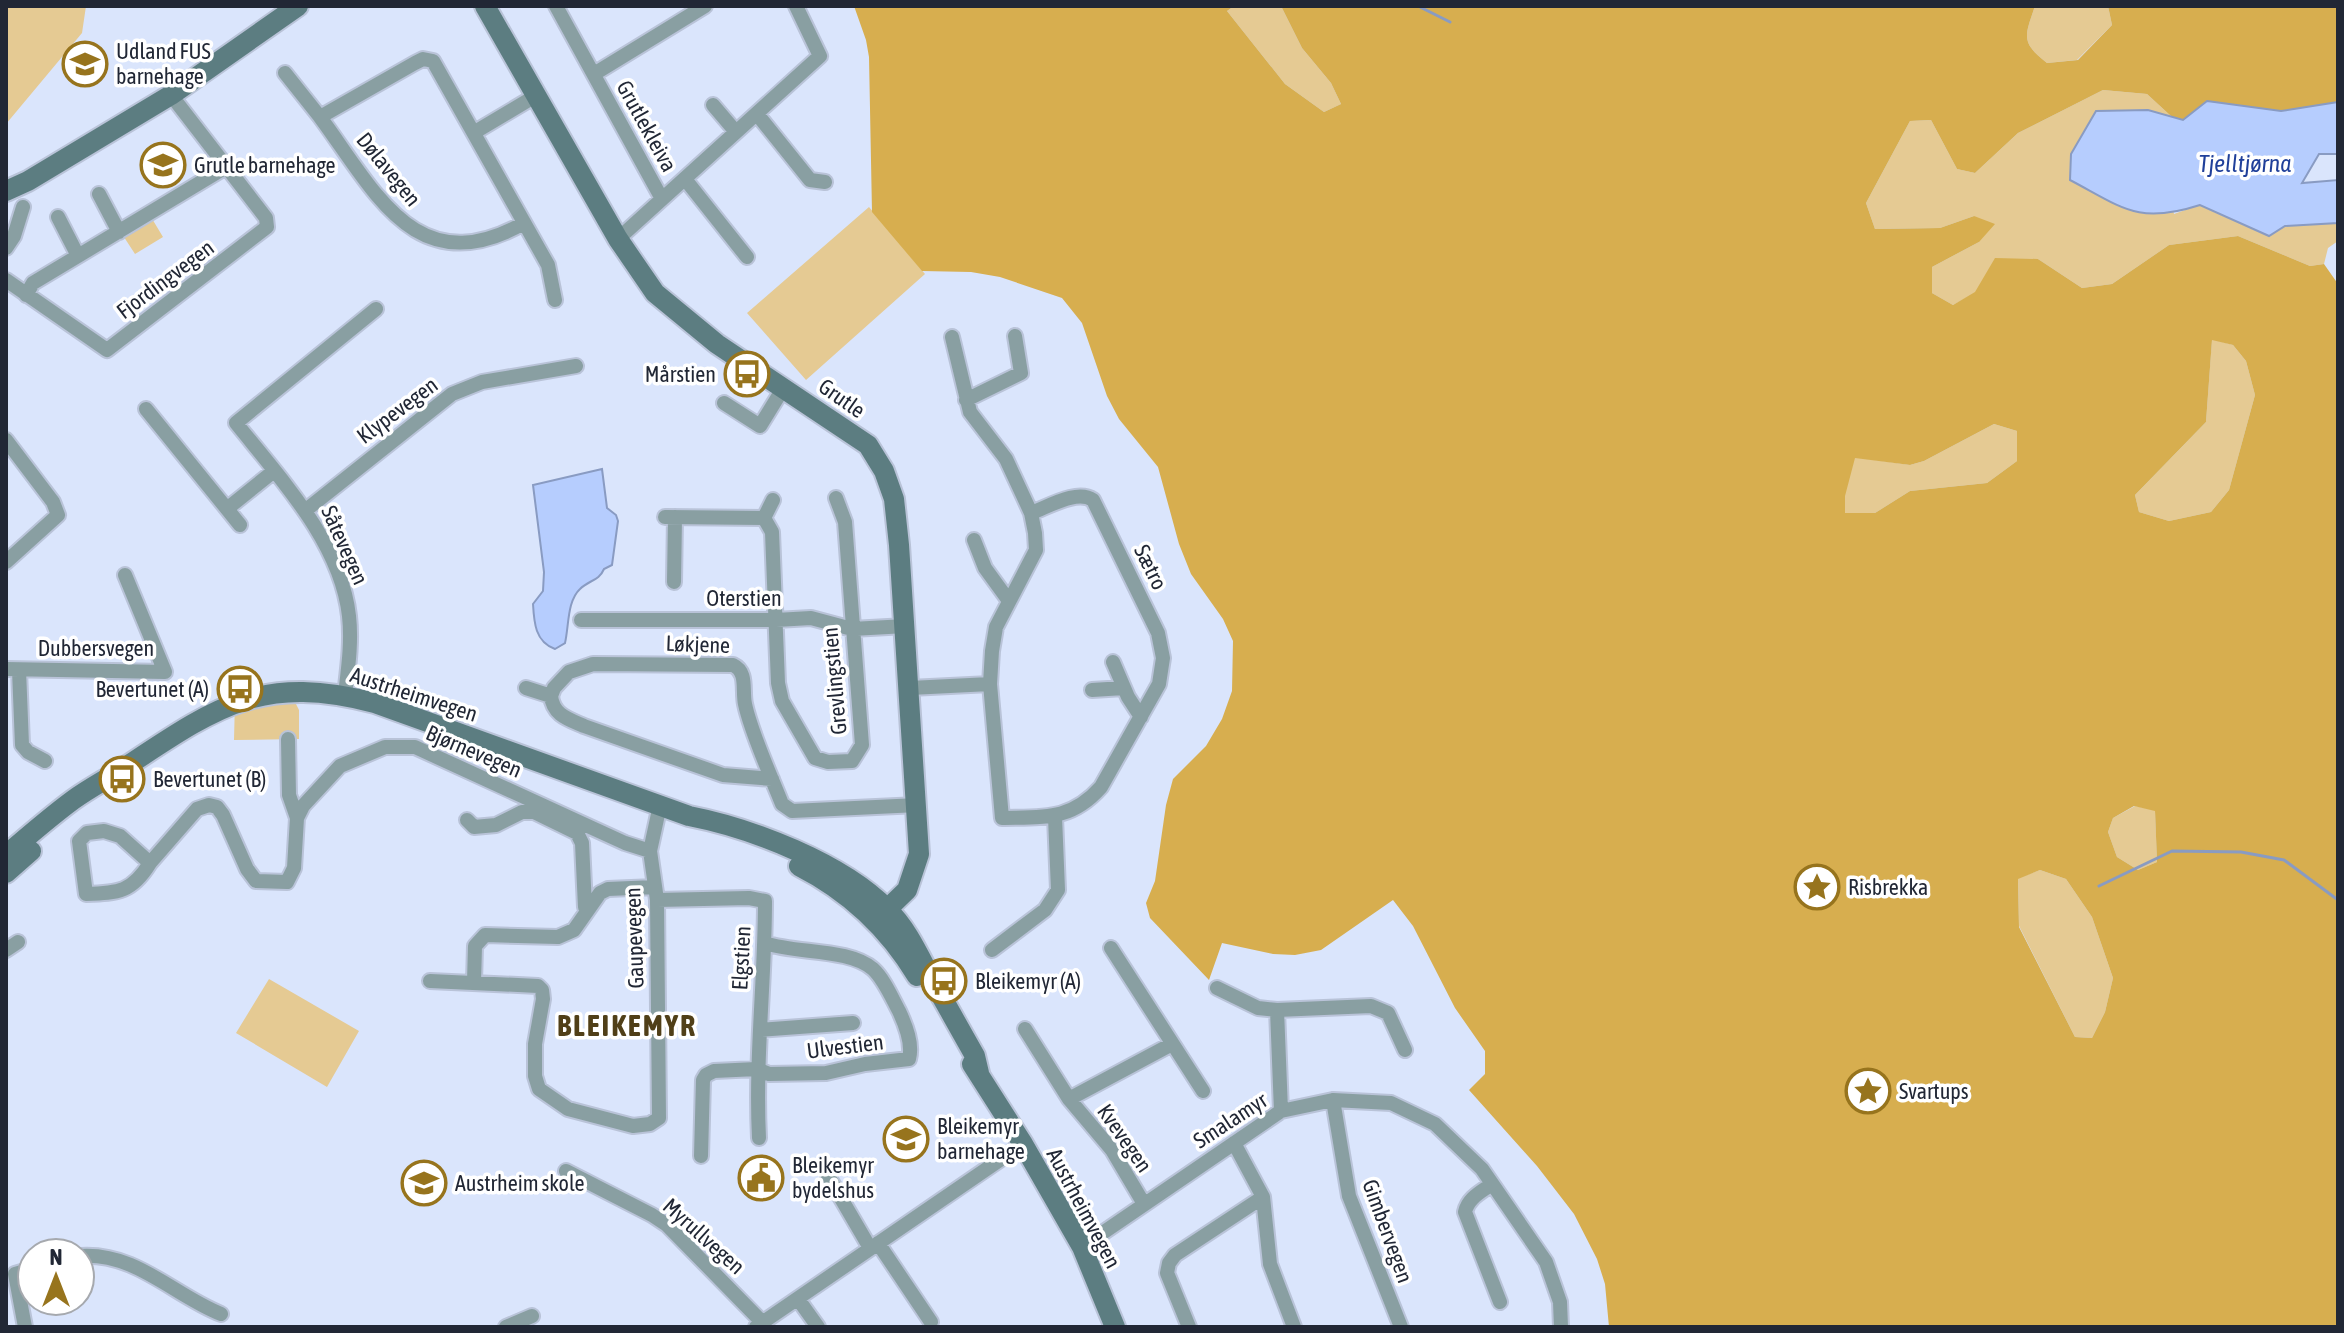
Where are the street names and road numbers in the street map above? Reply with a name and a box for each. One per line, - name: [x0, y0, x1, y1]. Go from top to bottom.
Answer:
- street label: Grutlekleiva: [611, 76, 683, 176]
- street label: Dølavegen: [351, 127, 427, 211]
- street label: Fjordingvegen: [111, 234, 219, 324]
- street label: Klypevegen: [352, 371, 442, 449]
- street label: Grutle: [814, 373, 870, 423]
- street label: Såtevegen: [316, 501, 374, 589]
- street label: Sætro: [1129, 540, 1173, 594]
- street label: Oterstien: [706, 585, 782, 611]
- street label: Grevlingstien: [816, 626, 852, 736]
- street label: Løkjene: [665, 630, 731, 658]
- street label: Dubbersvegen: [38, 635, 154, 661]
- street label: Austrheimvegen: [347, 661, 481, 727]
- street label: Bjørnevegen: [422, 719, 526, 783]
- street label: Gaupevegen: [619, 887, 649, 989]
- street label: Elgstien: [726, 925, 756, 991]
- street label: Ulvestien: [805, 1028, 885, 1064]
- street label: Smalamyr: [1188, 1086, 1272, 1153]
- street label: Kvevegen: [1092, 1099, 1158, 1177]
- street label: Austrheimvegen: [1042, 1144, 1126, 1272]
- street label: Gimbervegen: [1357, 1176, 1419, 1286]
- street label: Myrullvegen: [658, 1193, 750, 1279]

